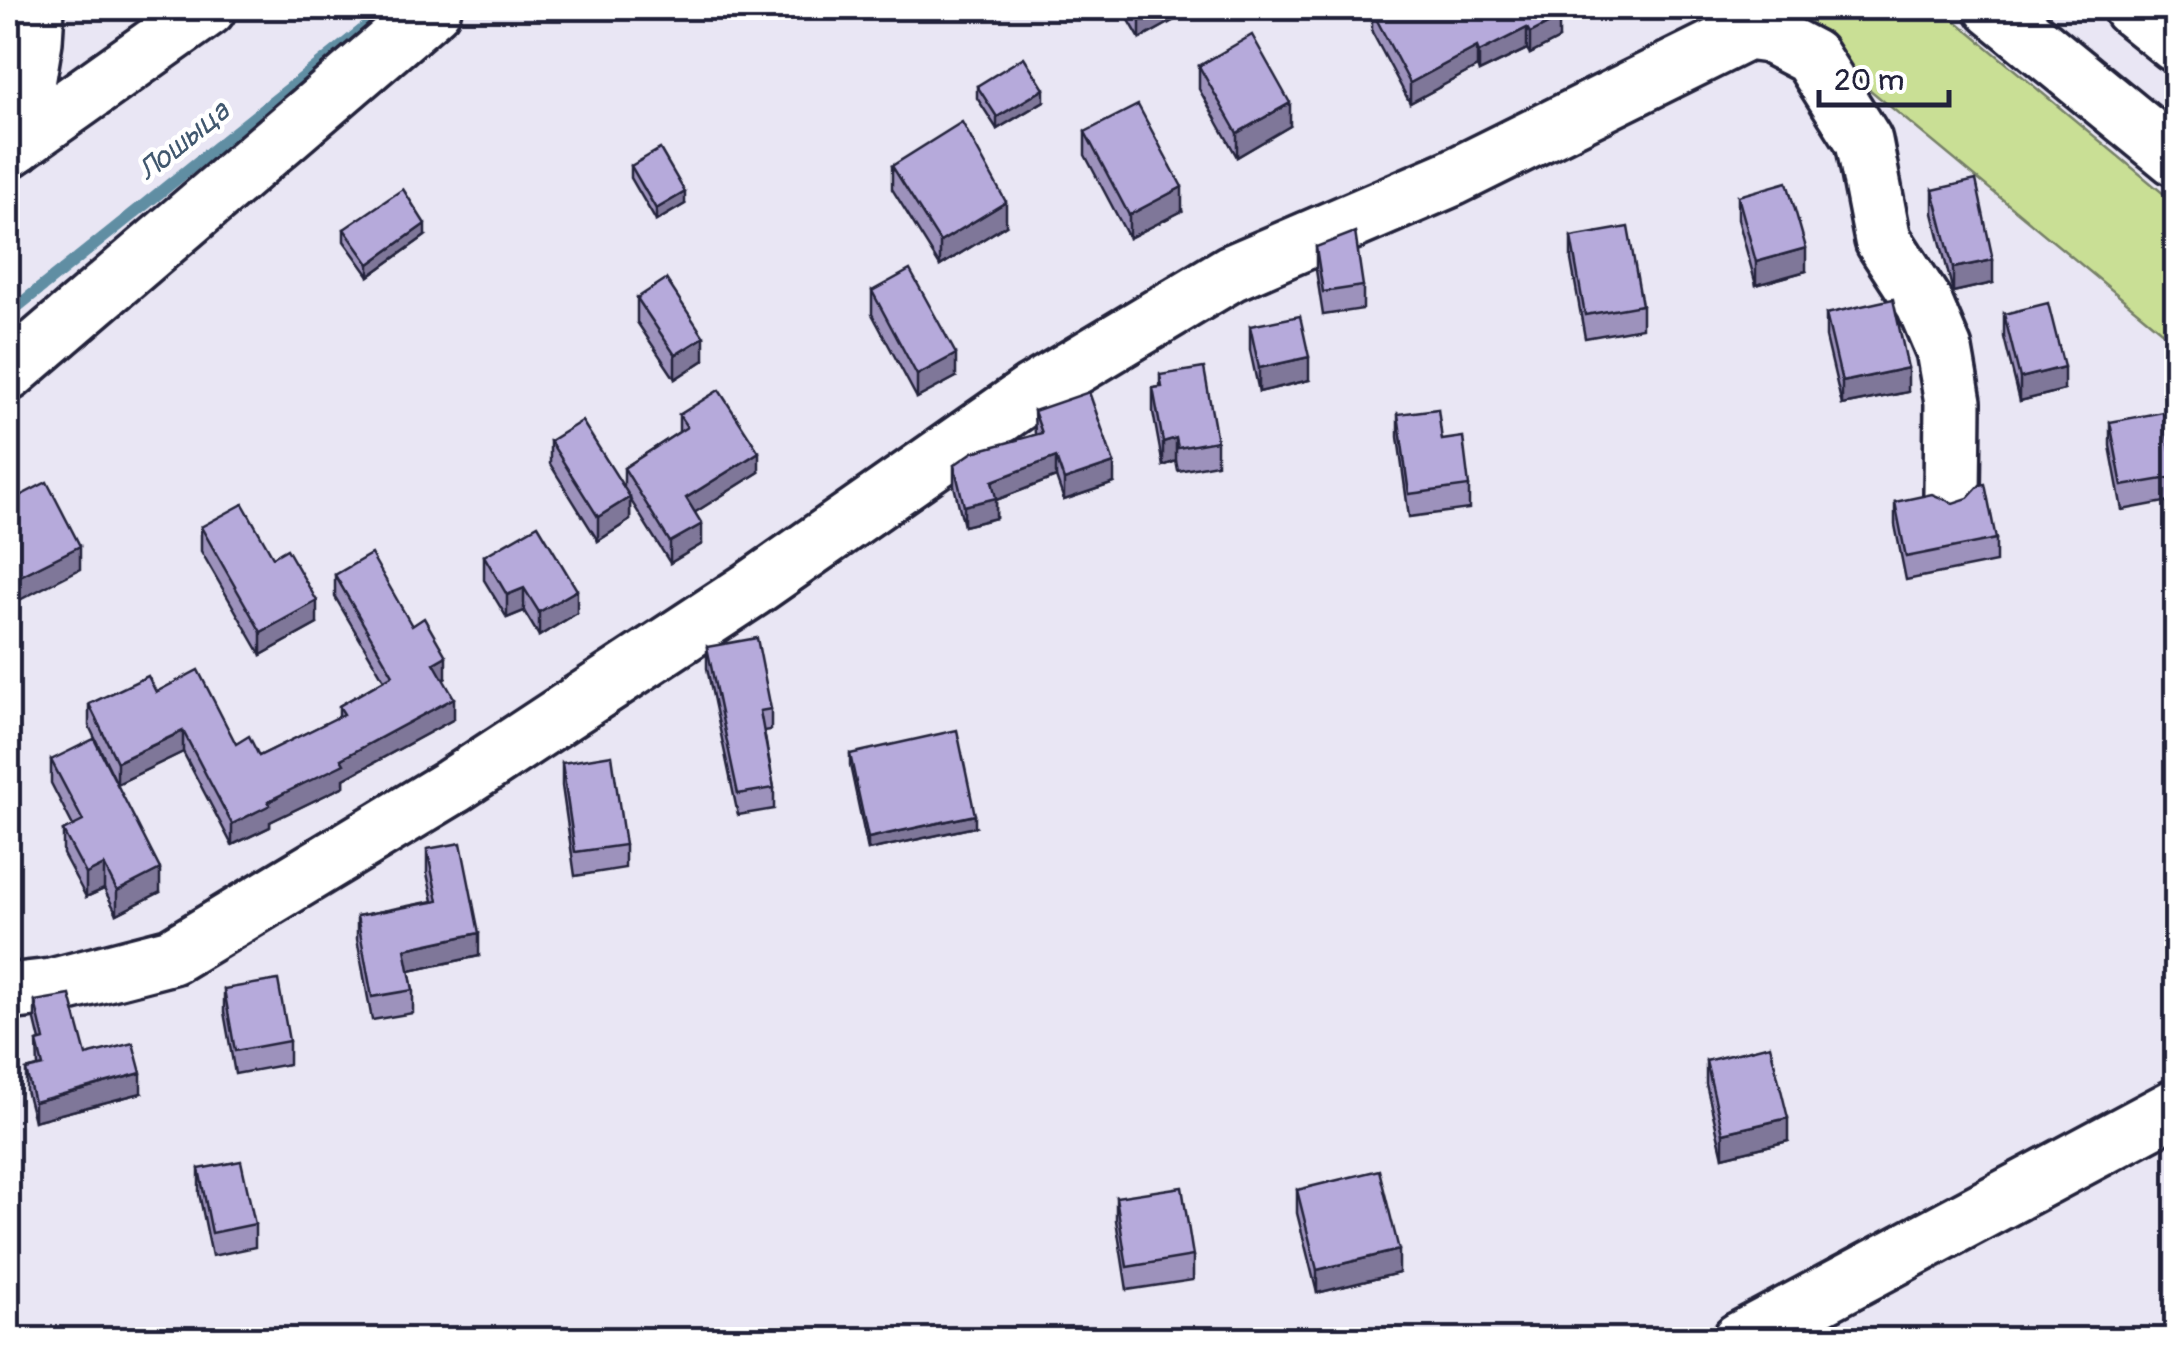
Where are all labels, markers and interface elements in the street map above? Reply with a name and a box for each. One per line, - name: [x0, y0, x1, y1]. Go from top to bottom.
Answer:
- scale bar: [1819, 45, 1949, 107]
- text: 20 m: [1834, 62, 1904, 99]
- water label: Лошыца: [130, 92, 238, 190]

